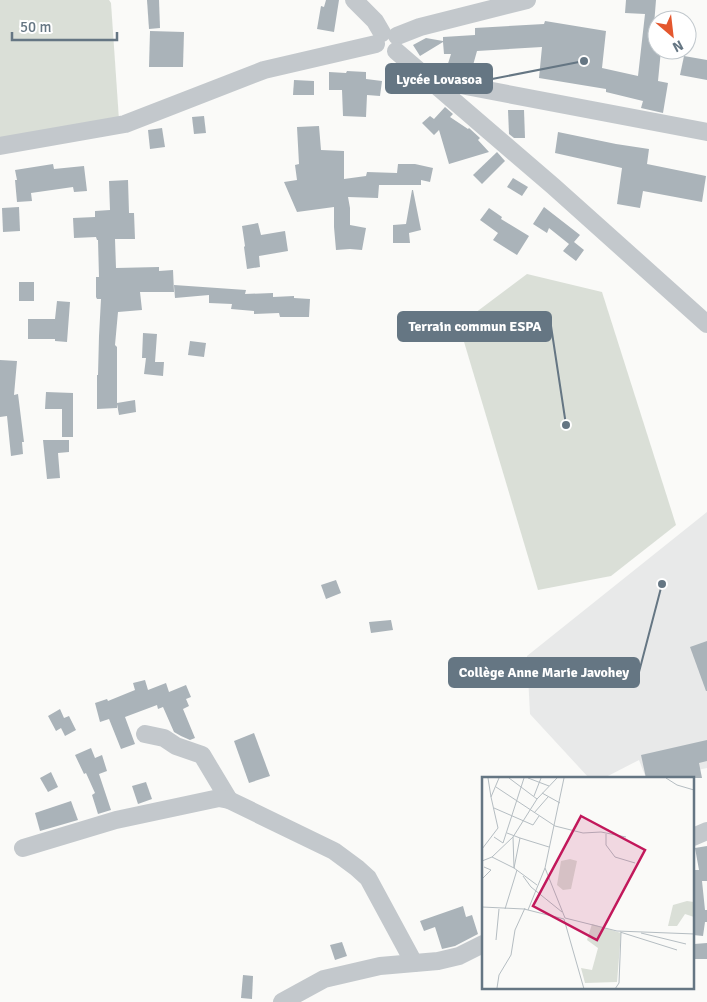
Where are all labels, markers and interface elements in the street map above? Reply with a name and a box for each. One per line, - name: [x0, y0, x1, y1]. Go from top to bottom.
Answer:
- scale bar: [12, 10, 118, 42]
- north arrow: [647, 10, 697, 60]
- text: 50 m: [20, 18, 51, 36]
- text: N: [670, 36, 686, 56]
- callout: Lycée Lovasoa: [386, 64, 492, 93]
- text: Lycée Lovasoa: [396, 71, 482, 88]
- callout: Terrain commun ESPA: [398, 312, 551, 341]
- text: Terrain commun ESPA: [408, 318, 542, 335]
- callout: Collège Anne Marie Javohey: [449, 658, 639, 687]
- text: Collège Anne Marie Javohey: [459, 664, 629, 681]
- inset map: [482, 777, 694, 990]

